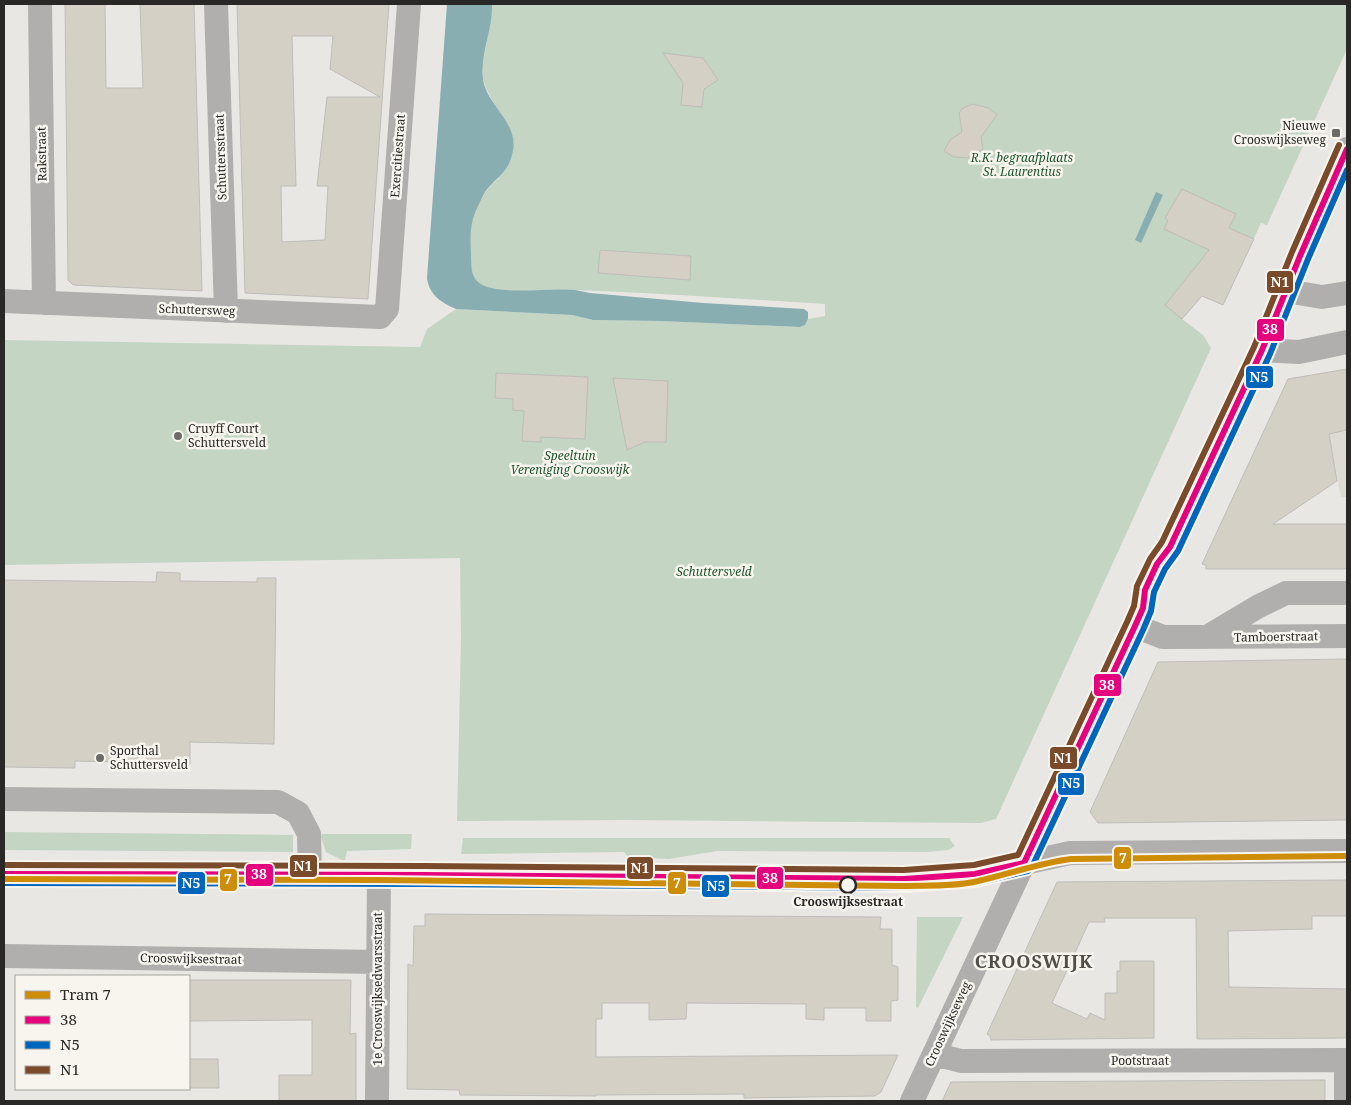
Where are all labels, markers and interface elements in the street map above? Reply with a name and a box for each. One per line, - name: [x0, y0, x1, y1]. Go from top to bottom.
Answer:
- street label: Schuttersstraat: [210, 114, 231, 200]
- street label: Exercitiestraat: [386, 114, 409, 198]
- place label: Nieuwe Crooswijkseweg: [1234, 117, 1327, 148]
- street label: Rakstraat: [33, 127, 50, 181]
- marker: Nieuwe Crooswijkseweg: [1330, 127, 1342, 139]
- park label: R.K. begraafplaats St. Laurentius: [970, 149, 1074, 180]
- line badge: N1: [1266, 270, 1294, 294]
- text: N1: [1271, 272, 1290, 291]
- street label: Schuttersweg: [158, 300, 236, 319]
- line badge: 38: [1256, 318, 1285, 342]
- text: 38: [1262, 319, 1278, 338]
- line badge: N5: [1245, 365, 1274, 389]
- text: N5: [1250, 367, 1269, 386]
- place label: Cruyff Court Schuttersveld: [188, 420, 267, 451]
- marker: Cruyff Court Schuttersveld: [172, 430, 184, 442]
- park label: Speeltuin Vereniging Crooswijk: [511, 447, 631, 478]
- park label: Schuttersveld: [676, 563, 752, 580]
- street label: Tamboerstraat: [1234, 627, 1318, 646]
- line badge: 38: [1093, 673, 1122, 697]
- text: 38: [1099, 675, 1115, 694]
- place label: Sporthal Schuttersveld: [110, 742, 189, 773]
- line badge: N1: [1049, 746, 1078, 770]
- text: N1: [1054, 748, 1073, 767]
- marker: Sporthal Schuttersveld: [94, 752, 106, 764]
- line badge: N5: [1057, 772, 1085, 796]
- text: N5: [1062, 773, 1081, 792]
- line badge: 7: [1113, 846, 1132, 870]
- text: 7: [1119, 848, 1127, 867]
- line badge: N1: [289, 854, 318, 878]
- text: N1: [294, 856, 313, 875]
- line badge: N1: [626, 856, 654, 880]
- text: N1: [631, 858, 650, 877]
- line badge: 38: [245, 863, 274, 887]
- text: 38: [251, 864, 267, 883]
- line badge: 38: [756, 866, 784, 890]
- line badge: 7: [219, 868, 238, 892]
- text: 38: [762, 868, 778, 887]
- text: 7: [224, 869, 232, 888]
- line badge: N5: [177, 871, 206, 895]
- line badge: 7: [667, 871, 687, 895]
- text: N5: [182, 873, 201, 892]
- text: 7: [673, 873, 681, 892]
- line badge: N5: [701, 874, 730, 898]
- text: N5: [707, 876, 726, 895]
- marker: Crooswijksestraat: [839, 876, 857, 894]
- place label: Crooswijksestraat: [793, 893, 903, 910]
- street label: 1e Crooswijksedwarsstraat: [369, 912, 386, 1066]
- street label: Crooswijksestraat: [140, 949, 242, 968]
- district label: CROOSWIJK: [975, 949, 1093, 973]
- legend: [15, 975, 190, 1090]
- street label: Crooswijkseweg: [920, 978, 975, 1069]
- text: Tram 7: [60, 984, 111, 1004]
- text: 38: [60, 1009, 77, 1029]
- text: N5: [60, 1034, 80, 1054]
- street label: Pootstraat: [1111, 1052, 1169, 1069]
- text: N1: [60, 1059, 80, 1079]

